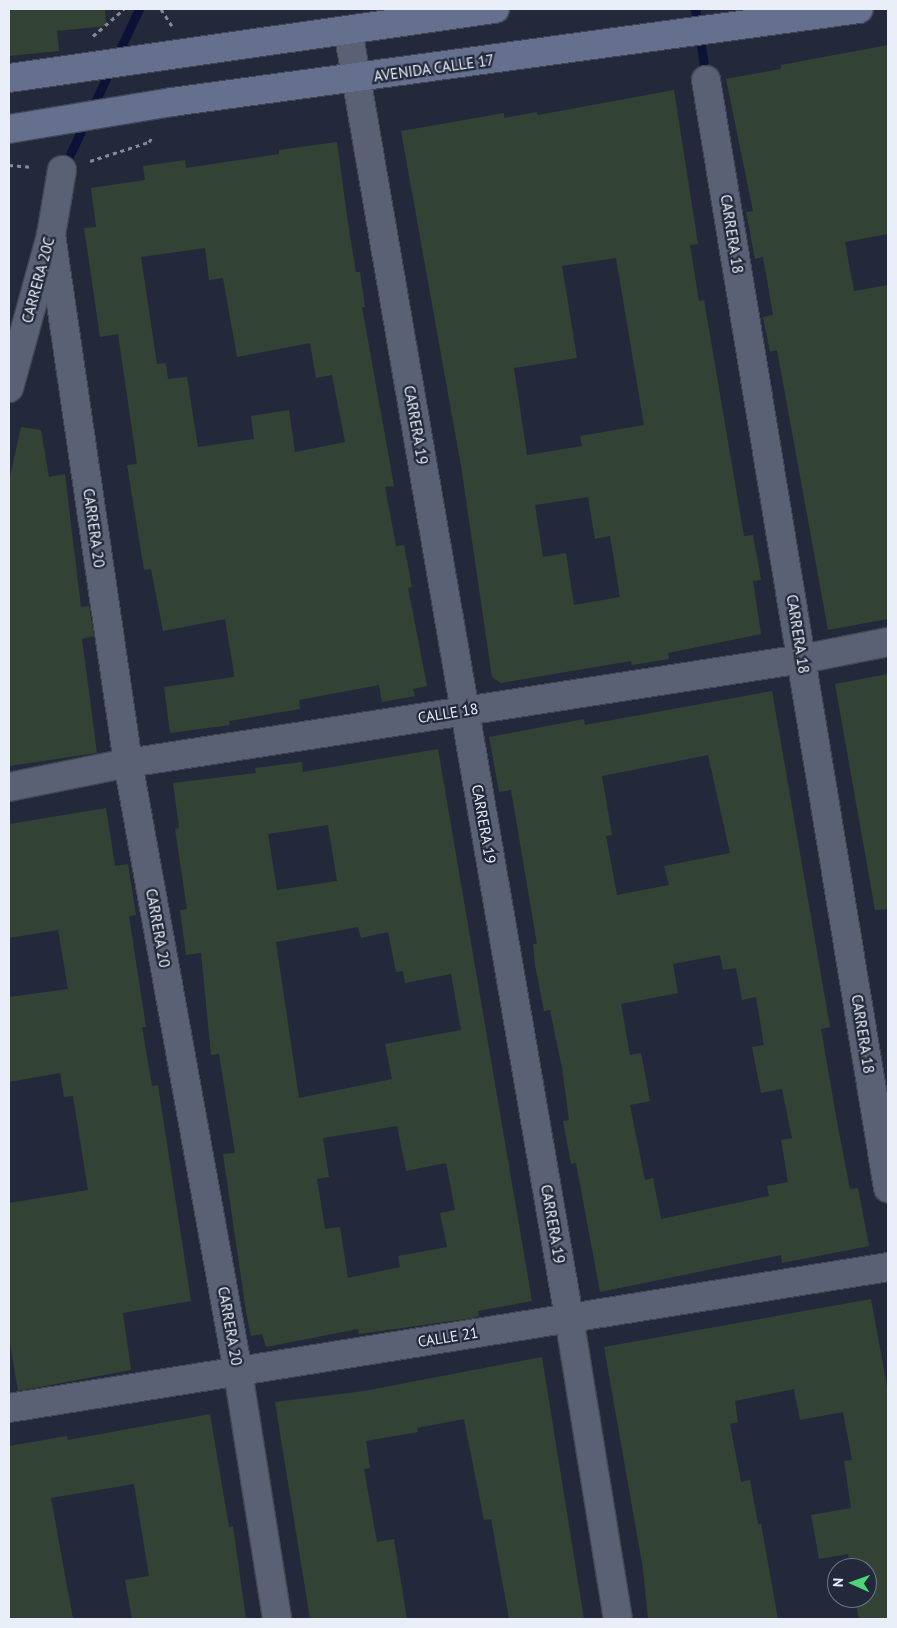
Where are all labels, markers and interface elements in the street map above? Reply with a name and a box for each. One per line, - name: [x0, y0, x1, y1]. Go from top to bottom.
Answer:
- street label: AVENIDA CALLE 17: [372, 51, 496, 85]
- street label: CARRERA 18: [717, 193, 747, 275]
- street label: CARRERA 20C: [18, 235, 58, 325]
- street label: CARRERA 19: [400, 384, 432, 466]
- street label: CARRERA 20: [79, 487, 109, 569]
- street label: CARRERA 18: [783, 593, 813, 675]
- street label: CALLE 18: [417, 699, 479, 727]
- street label: CARRERA 19: [468, 783, 500, 865]
- street label: CARRERA 20: [142, 887, 174, 969]
- street label: CARRERA 18: [848, 993, 878, 1075]
- street label: CARRERA 19: [537, 1183, 569, 1265]
- street label: CARRERA 20: [214, 1285, 246, 1367]
- street label: CALLE 21: [417, 1323, 479, 1351]
- north arrow: [827, 1558, 877, 1608]
- text: N: [829, 1578, 847, 1587]

